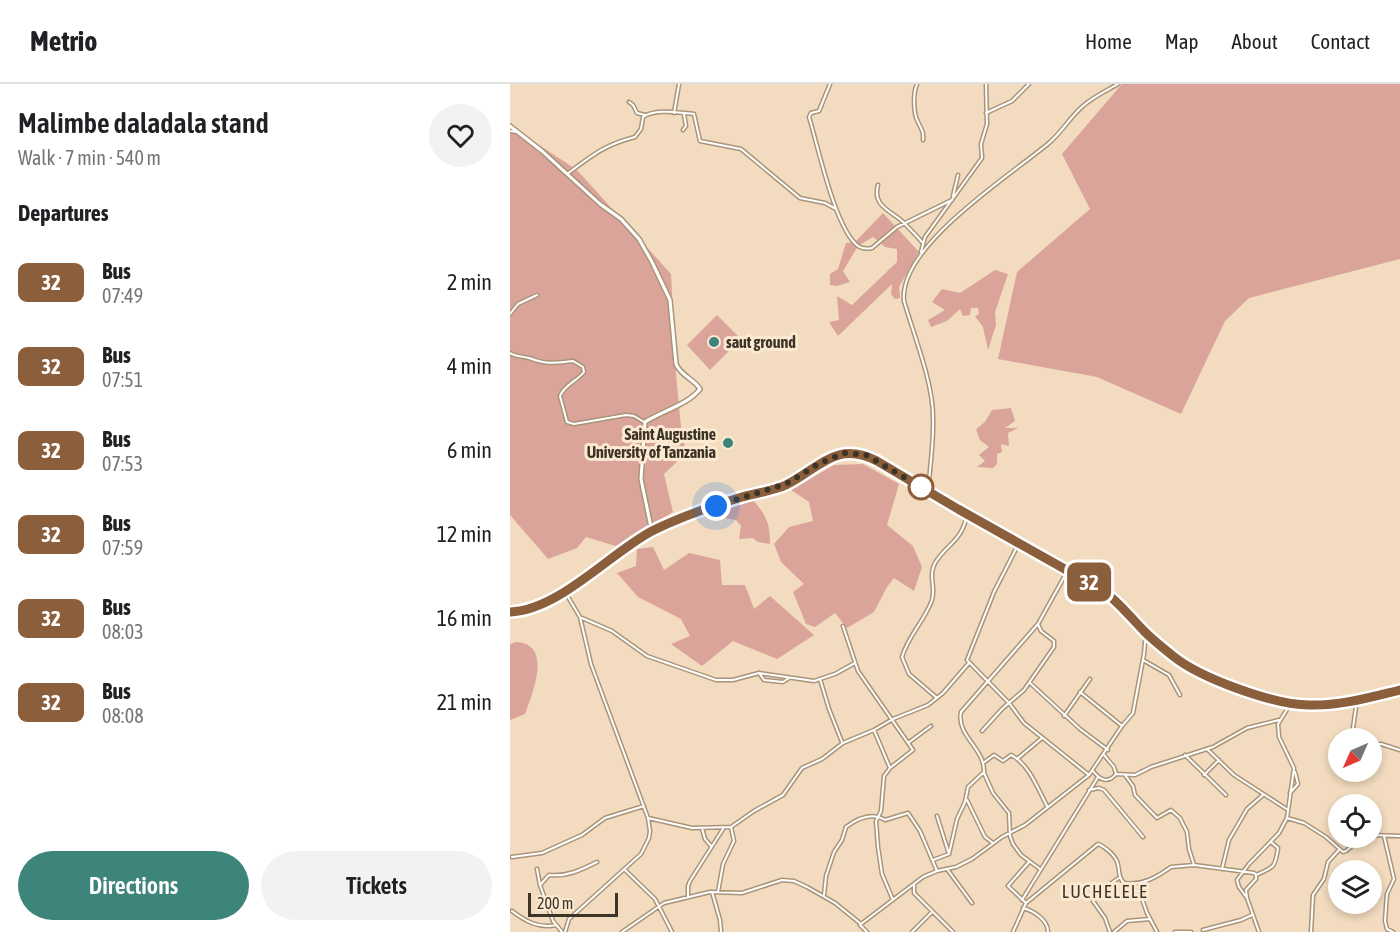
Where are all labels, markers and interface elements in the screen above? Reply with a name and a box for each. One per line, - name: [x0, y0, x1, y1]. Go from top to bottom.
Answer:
- text: Metrio: [30, 25, 97, 57]
- text: Home: [1085, 29, 1132, 53]
- text: Map: [1165, 29, 1199, 53]
- text: About: [1232, 29, 1278, 53]
- text: Contact: [1311, 29, 1370, 53]
- button: heart: [429, 104, 492, 167]
- text: Malimbe daladala stand: [18, 107, 269, 139]
- text: Walk · 7 min · 540 m: [18, 146, 161, 169]
- text: Departures: [18, 200, 108, 226]
- text: Bus: [102, 258, 131, 284]
- text: 2 min: [447, 269, 492, 295]
- text: 32: [41, 270, 61, 294]
- text: 07:49: [102, 284, 143, 307]
- place label: saut ground: [726, 333, 796, 351]
- marker: saut ground: [707, 335, 721, 349]
- text: Bus: [102, 342, 131, 368]
- text: 4 min: [447, 353, 492, 379]
- text: 32: [41, 354, 61, 378]
- text: 07:51: [102, 368, 143, 391]
- place label: Saint Augustine University of Tanzania: [587, 425, 716, 461]
- text: Bus: [102, 426, 131, 452]
- marker: Saint Augustine University of Tanzania: [721, 436, 735, 450]
- text: 6 min: [447, 437, 492, 463]
- text: 32: [41, 438, 61, 462]
- text: 07:53: [102, 452, 143, 475]
- unlabelled marker: [908, 474, 934, 500]
- your location: [701, 491, 731, 521]
- text: Bus: [102, 510, 131, 536]
- text: 12 min: [437, 521, 492, 547]
- text: 32: [41, 522, 61, 546]
- text: 07:59: [102, 536, 143, 559]
- line badge: 32: [1062, 562, 1116, 602]
- text: 32: [1079, 570, 1099, 594]
- text: Bus: [102, 594, 131, 620]
- text: 16 min: [437, 605, 492, 631]
- text: 32: [41, 606, 61, 630]
- text: 08:03: [102, 620, 144, 643]
- text: Bus: [102, 678, 131, 704]
- text: 21 min: [437, 689, 492, 715]
- text: 32: [41, 690, 61, 714]
- text: 08:08: [102, 704, 144, 727]
- north arrow: [1328, 728, 1382, 782]
- map controls: [1328, 728, 1382, 914]
- button: locate: [1328, 794, 1382, 848]
- button: Directions: [18, 851, 249, 920]
- button: Tickets: [261, 851, 492, 920]
- button: layers: [1328, 860, 1382, 914]
- district label: LUCHELELE: [1062, 881, 1148, 902]
- scale bar: [528, 890, 618, 918]
- text: 200 m: [537, 894, 573, 912]

